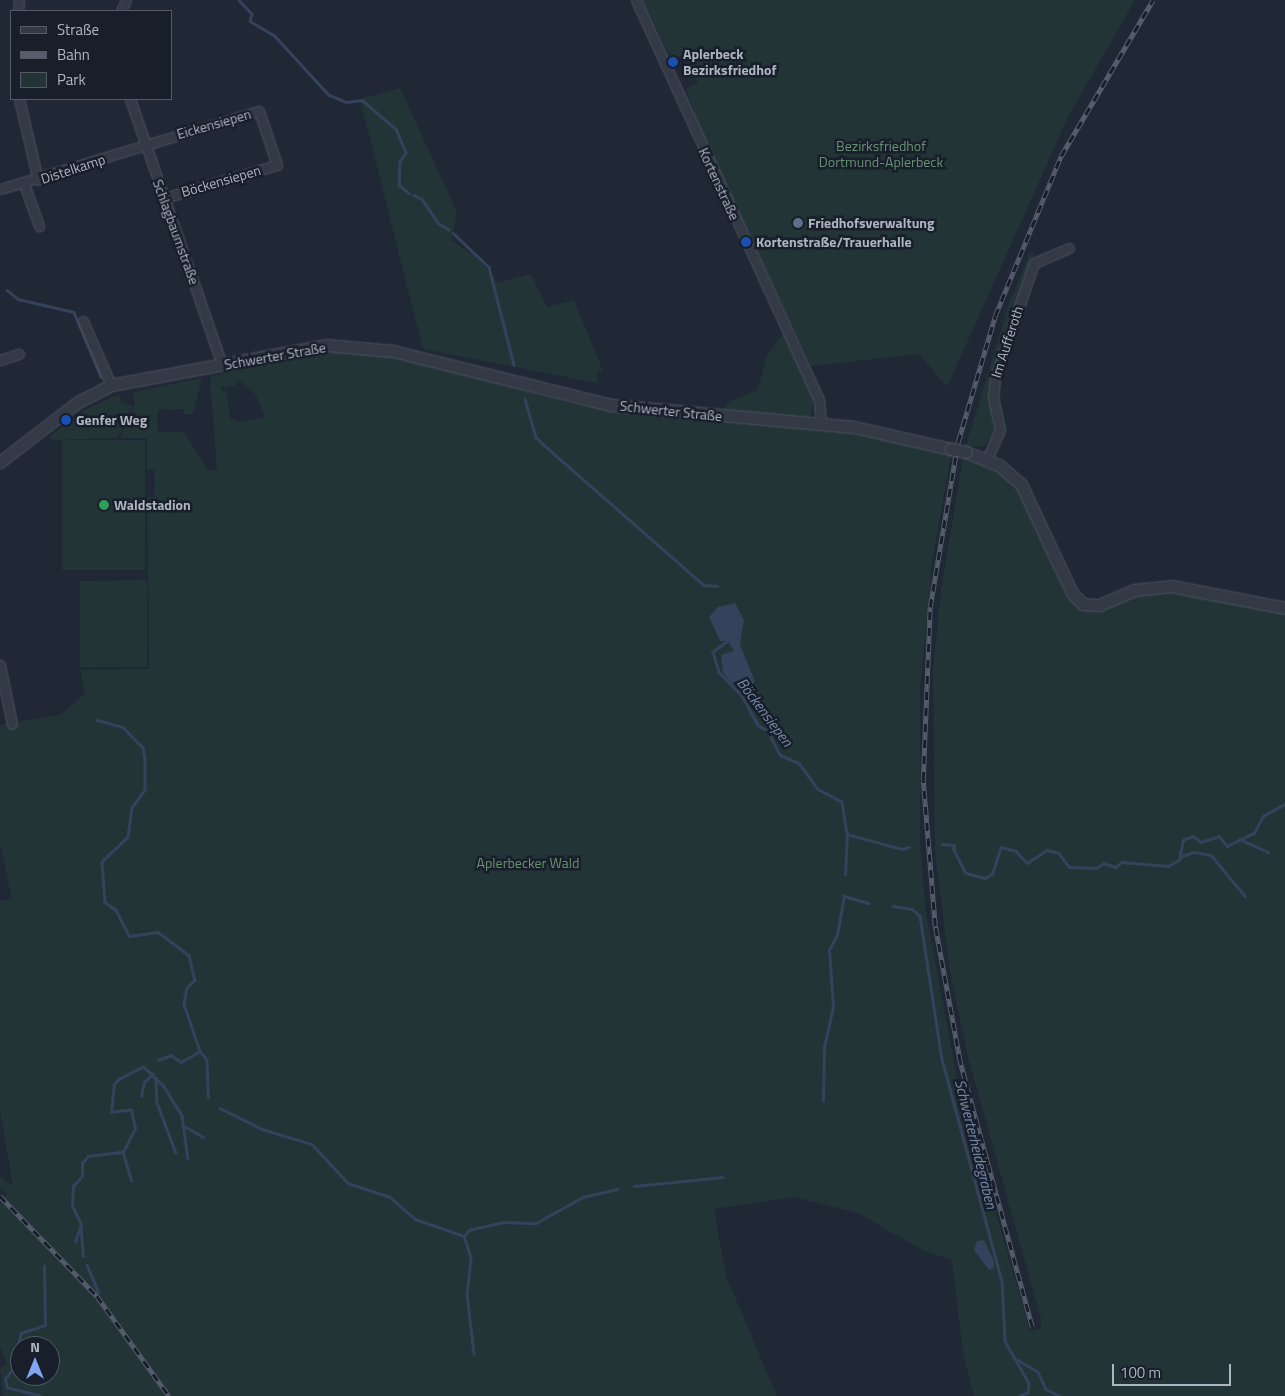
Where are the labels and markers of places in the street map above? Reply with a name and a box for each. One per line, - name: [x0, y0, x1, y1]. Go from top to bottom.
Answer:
- place label: Aplerbeck Bezirksfriedhof: [683, 46, 776, 78]
- marker: Aplerbeck Bezirksfriedhof: [667, 56, 679, 68]
- place label: Friedhofsverwaltung: [808, 215, 935, 231]
- marker: Friedhofsverwaltung: [792, 217, 804, 229]
- place label: Kortenstraße/Trauerhalle: [756, 234, 912, 250]
- marker: Kortenstraße/Trauerhalle: [740, 236, 752, 248]
- place label: Genfer Weg: [76, 412, 147, 428]
- marker: Genfer Weg: [60, 414, 72, 426]
- place label: Waldstadion: [114, 497, 191, 513]
- marker: Waldstadion: [98, 499, 110, 511]

